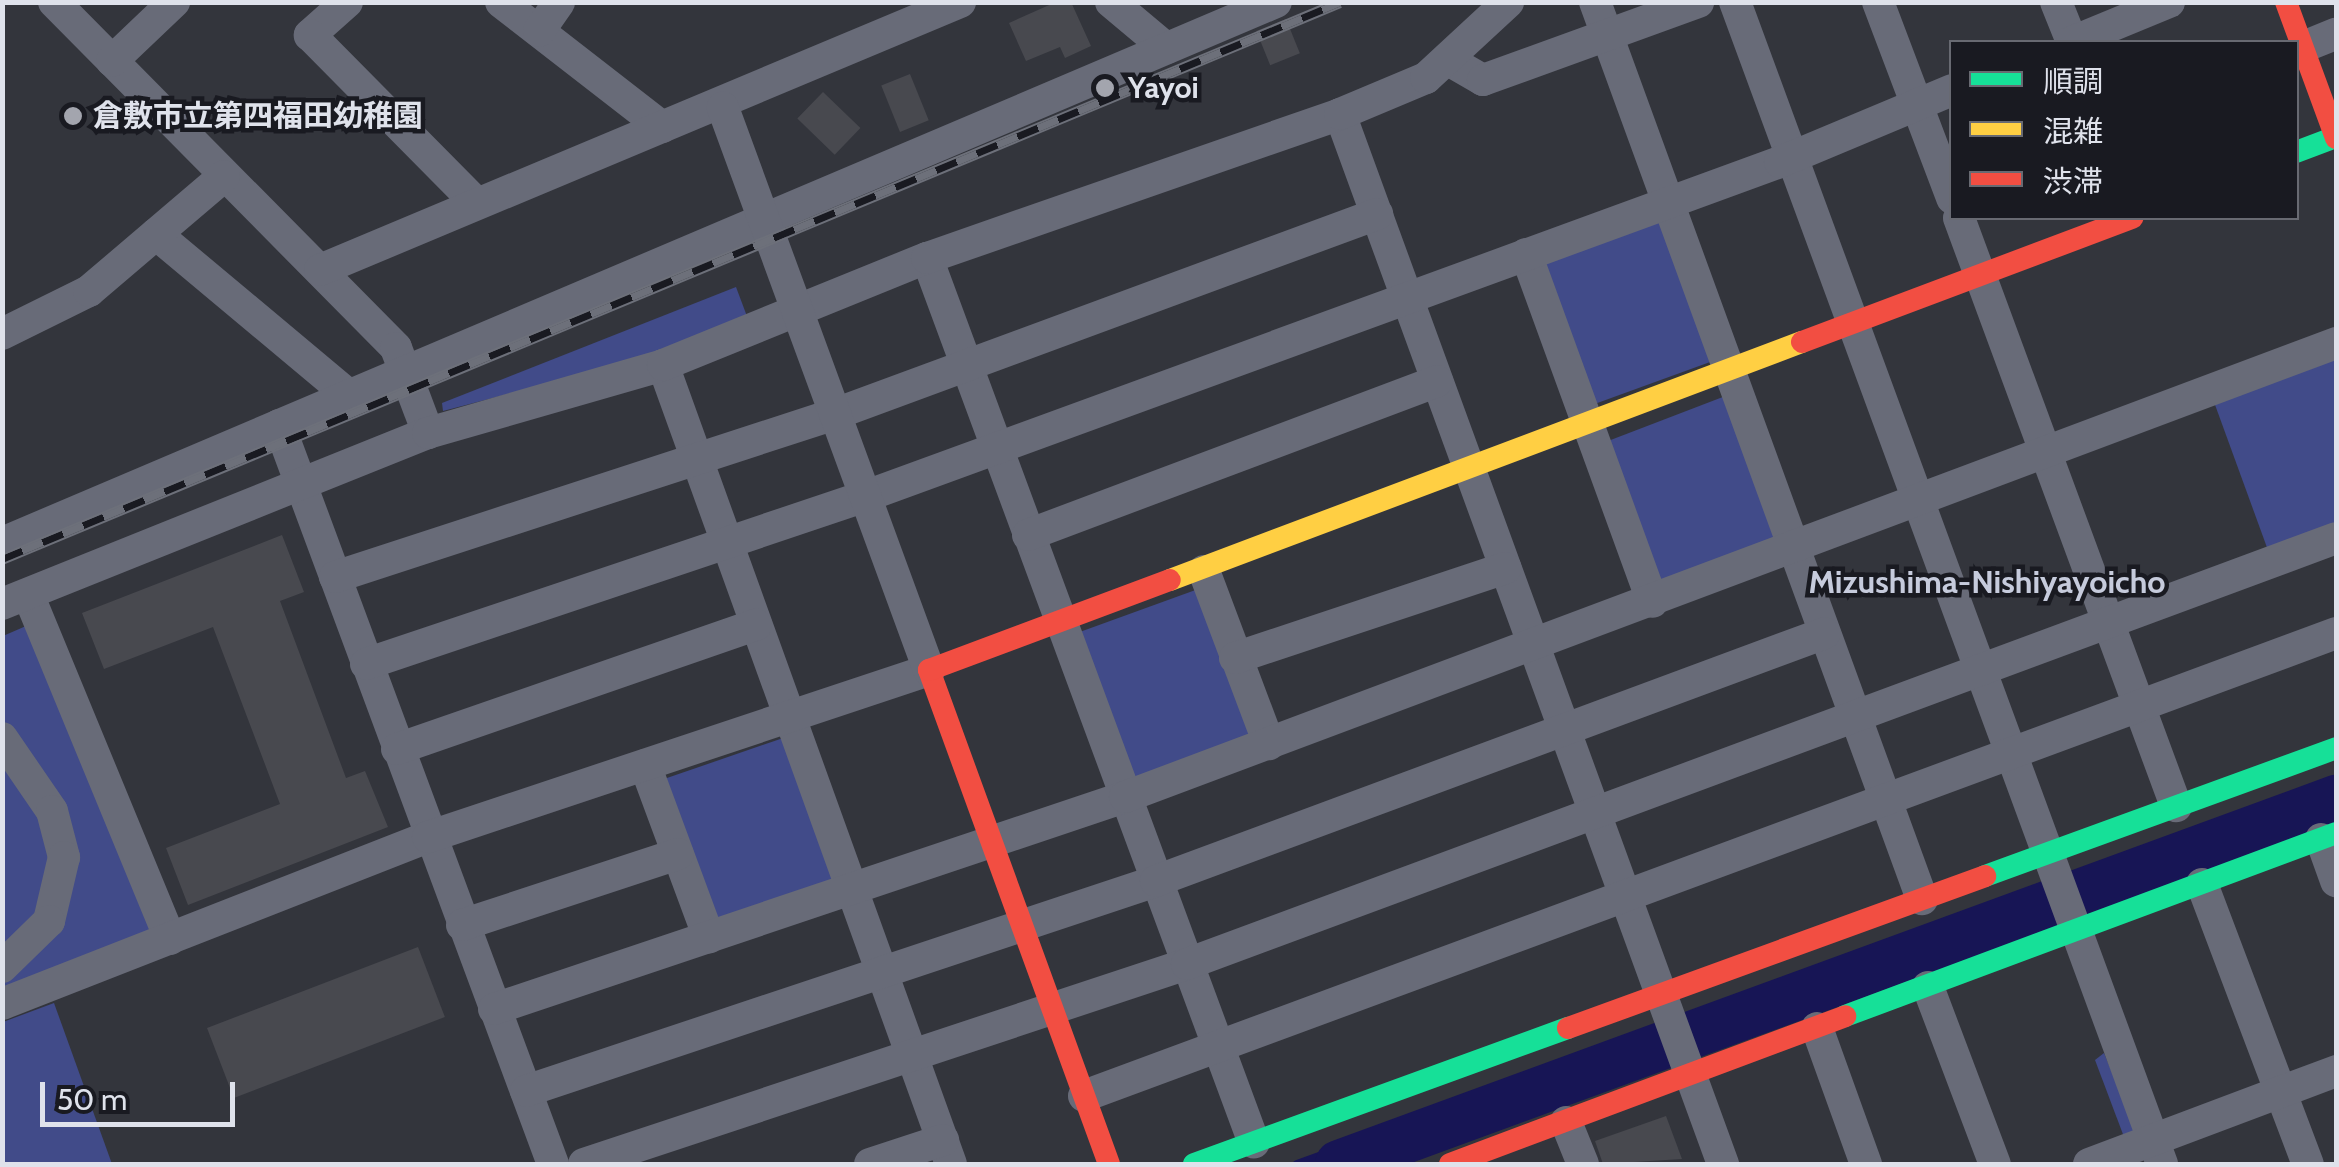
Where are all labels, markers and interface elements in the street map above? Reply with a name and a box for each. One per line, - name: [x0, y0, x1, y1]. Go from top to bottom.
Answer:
- legend: [1949, 40, 2299, 220]
- text: 順調: [2043, 63, 2103, 100]
- place label: Yayoi: [1128, 70, 1199, 106]
- marker: Yayoi: [1092, 75, 1118, 101]
- place label: 倉敷市立第四福田幼稚園: [93, 98, 423, 134]
- marker: 倉敷市立第四福田幼稚園: [62, 105, 84, 127]
- text: 混雑: [2043, 113, 2103, 150]
- text: 渋滞: [2043, 163, 2103, 200]
- district label: Mizushima-Nishiyayoicho: [1808, 563, 2166, 601]
- scale bar: [45, 1062, 240, 1124]
- text: 50 m: [57, 1081, 127, 1118]

